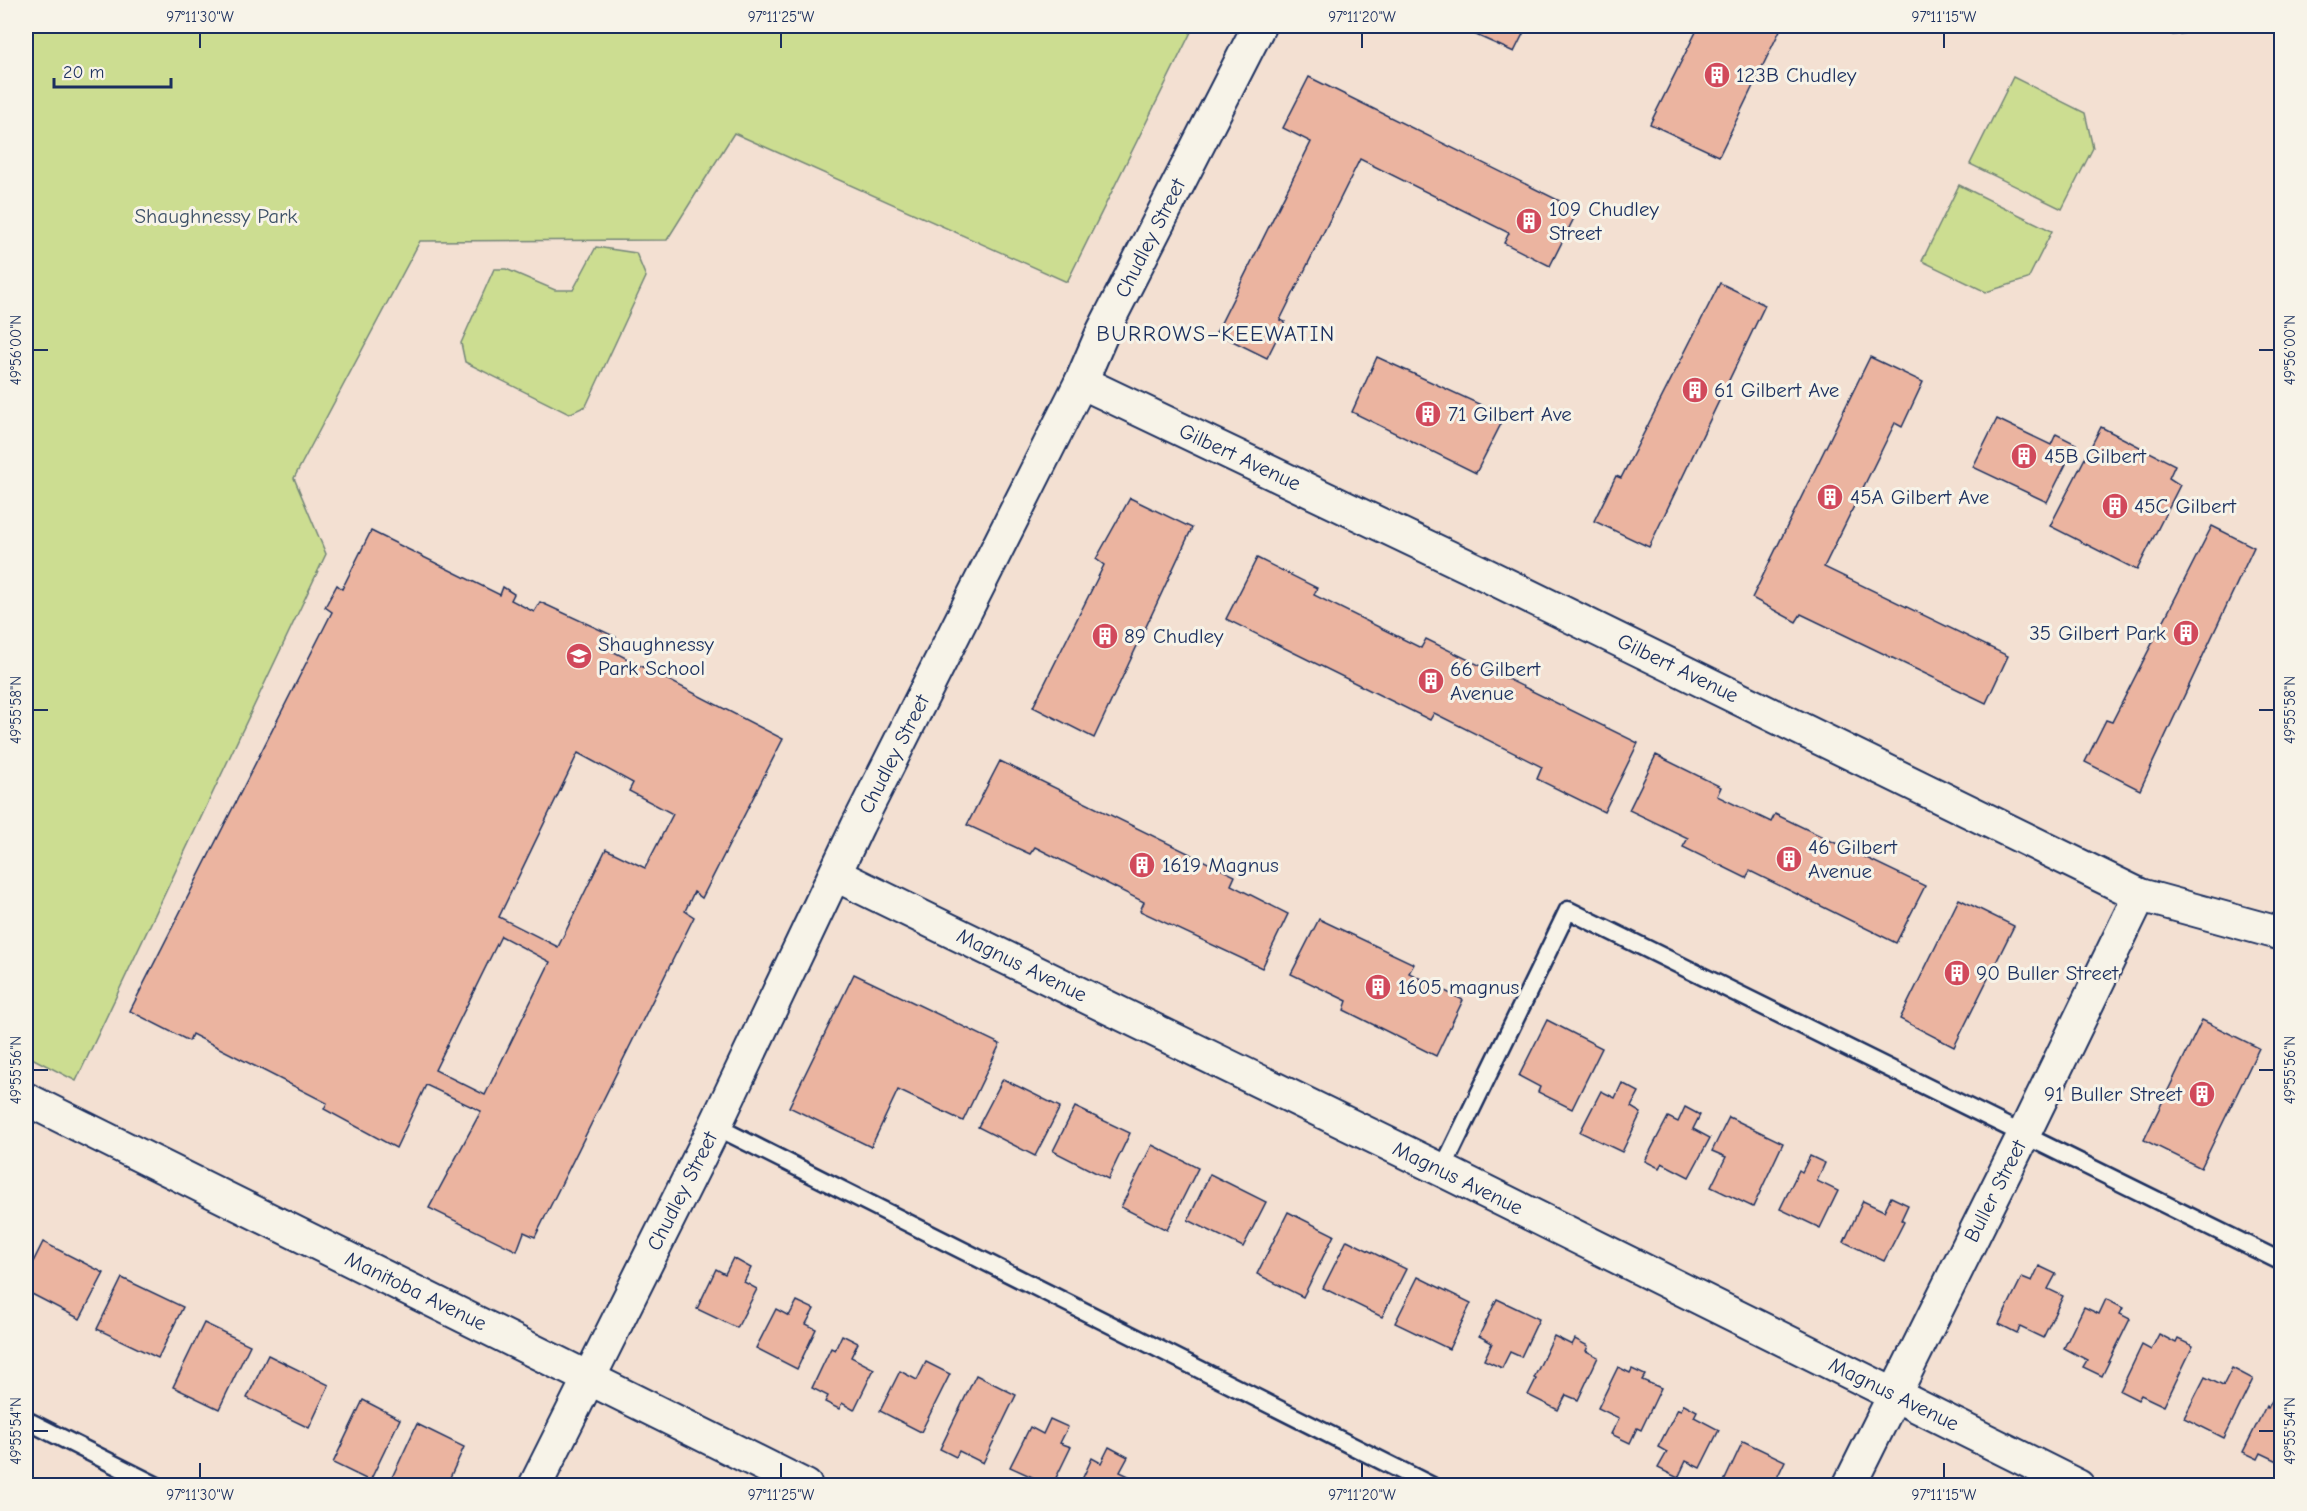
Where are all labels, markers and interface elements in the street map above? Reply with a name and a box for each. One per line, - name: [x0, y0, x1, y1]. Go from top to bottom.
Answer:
- text: 97°11'30"W: [166, 8, 234, 26]
- text: 97°11'25"W: [748, 8, 814, 26]
- text: 97°11'20"W: [1328, 8, 1396, 26]
- text: 97°11'15"W: [1912, 8, 1976, 26]
- scale bar: [54, 51, 171, 89]
- building icon: 123B Chudley: [1702, 60, 1732, 90]
- text: 20 m: [63, 62, 104, 83]
- place label: 123B Chudley: [1736, 63, 1857, 87]
- street label: Chudley Street: [1110, 174, 1191, 301]
- place label: 109 Chudley Street: [1549, 197, 1659, 245]
- park label: Shaughnessy Park: [134, 204, 298, 228]
- building icon: 109 Chudley Street: [1514, 206, 1544, 236]
- text: 49°56'00"N: [7, 315, 25, 385]
- text: 49°56'00"N: [2281, 315, 2299, 385]
- district label: BURROWS–KEEWATIN: [1096, 321, 1336, 347]
- building icon: 61 Gilbert Ave: [1680, 375, 1710, 405]
- place label: 61 Gilbert Ave: [1714, 378, 1839, 402]
- building icon: 71 Gilbert Ave: [1413, 399, 1443, 429]
- place label: 71 Gilbert Ave: [1448, 402, 1572, 426]
- street label: Gilbert Avenue: [1175, 418, 1305, 496]
- building icon: 45B Gilbert: [2009, 441, 2039, 471]
- place label: 45B Gilbert: [2044, 444, 2147, 468]
- building icon: 45A Gilbert Ave: [1815, 482, 1845, 512]
- place label: 45A Gilbert Ave: [1850, 485, 1989, 509]
- building icon: 45C Gilbert: [2100, 491, 2130, 521]
- place label: 45C Gilbert: [2134, 494, 2237, 518]
- building icon: 35 Gilbert Park: [2171, 618, 2201, 648]
- building icon: 89 Chudley: [1090, 621, 1120, 651]
- place label: 35 Gilbert Park: [2029, 621, 2166, 645]
- place label: 89 Chudley: [1124, 624, 1224, 648]
- street label: Gilbert Avenue: [1614, 628, 1742, 708]
- place label: Shaughnessy Park School: [598, 632, 714, 680]
- school or university icon: Shaughnessy Park School: [564, 641, 594, 671]
- place label: 66 Gilbert Avenue: [1450, 657, 1541, 705]
- building icon: 66 Gilbert Avenue: [1416, 666, 1446, 696]
- text: 49°55'58"N: [7, 676, 25, 744]
- text: 49°55'58"N: [2281, 676, 2299, 744]
- street label: Chudley Street: [854, 690, 935, 817]
- place label: 46 Gilbert Avenue: [1808, 835, 1898, 883]
- building icon: 46 Gilbert Avenue: [1774, 844, 1804, 874]
- building icon: 1619 Magnus: [1127, 850, 1157, 880]
- place label: 1619 Magnus: [1162, 853, 1279, 877]
- street label: Magnus Avenue: [953, 923, 1091, 1007]
- building icon: 90 Buller Street: [1942, 958, 1972, 988]
- place label: 90 Buller Street: [1976, 961, 2119, 985]
- building icon: 1605 magnus: [1363, 972, 1393, 1002]
- place label: 1605 magnus: [1398, 975, 1519, 999]
- text: 49°55'56"N: [7, 1036, 25, 1104]
- text: 49°55'56"N: [2281, 1036, 2299, 1104]
- building icon: 91 Buller Street: [2187, 1079, 2217, 1109]
- place label: 91 Buller Street: [2044, 1082, 2183, 1106]
- street label: Chudley Street: [642, 1127, 723, 1254]
- street label: Buller Street: [1959, 1135, 2031, 1246]
- street label: Magnus Avenue: [1389, 1136, 1527, 1220]
- street label: Manitoba Avenue: [341, 1246, 491, 1336]
- street label: Magnus Avenue: [1825, 1352, 1963, 1436]
- text: 49°55'54"N: [7, 1397, 25, 1465]
- text: 49°55'54"N: [2281, 1397, 2299, 1465]
- text: 97°11'30"W: [166, 1486, 234, 1504]
- text: 97°11'25"W: [748, 1486, 814, 1504]
- text: 97°11'20"W: [1328, 1486, 1396, 1504]
- text: 97°11'15"W: [1912, 1486, 1976, 1504]

